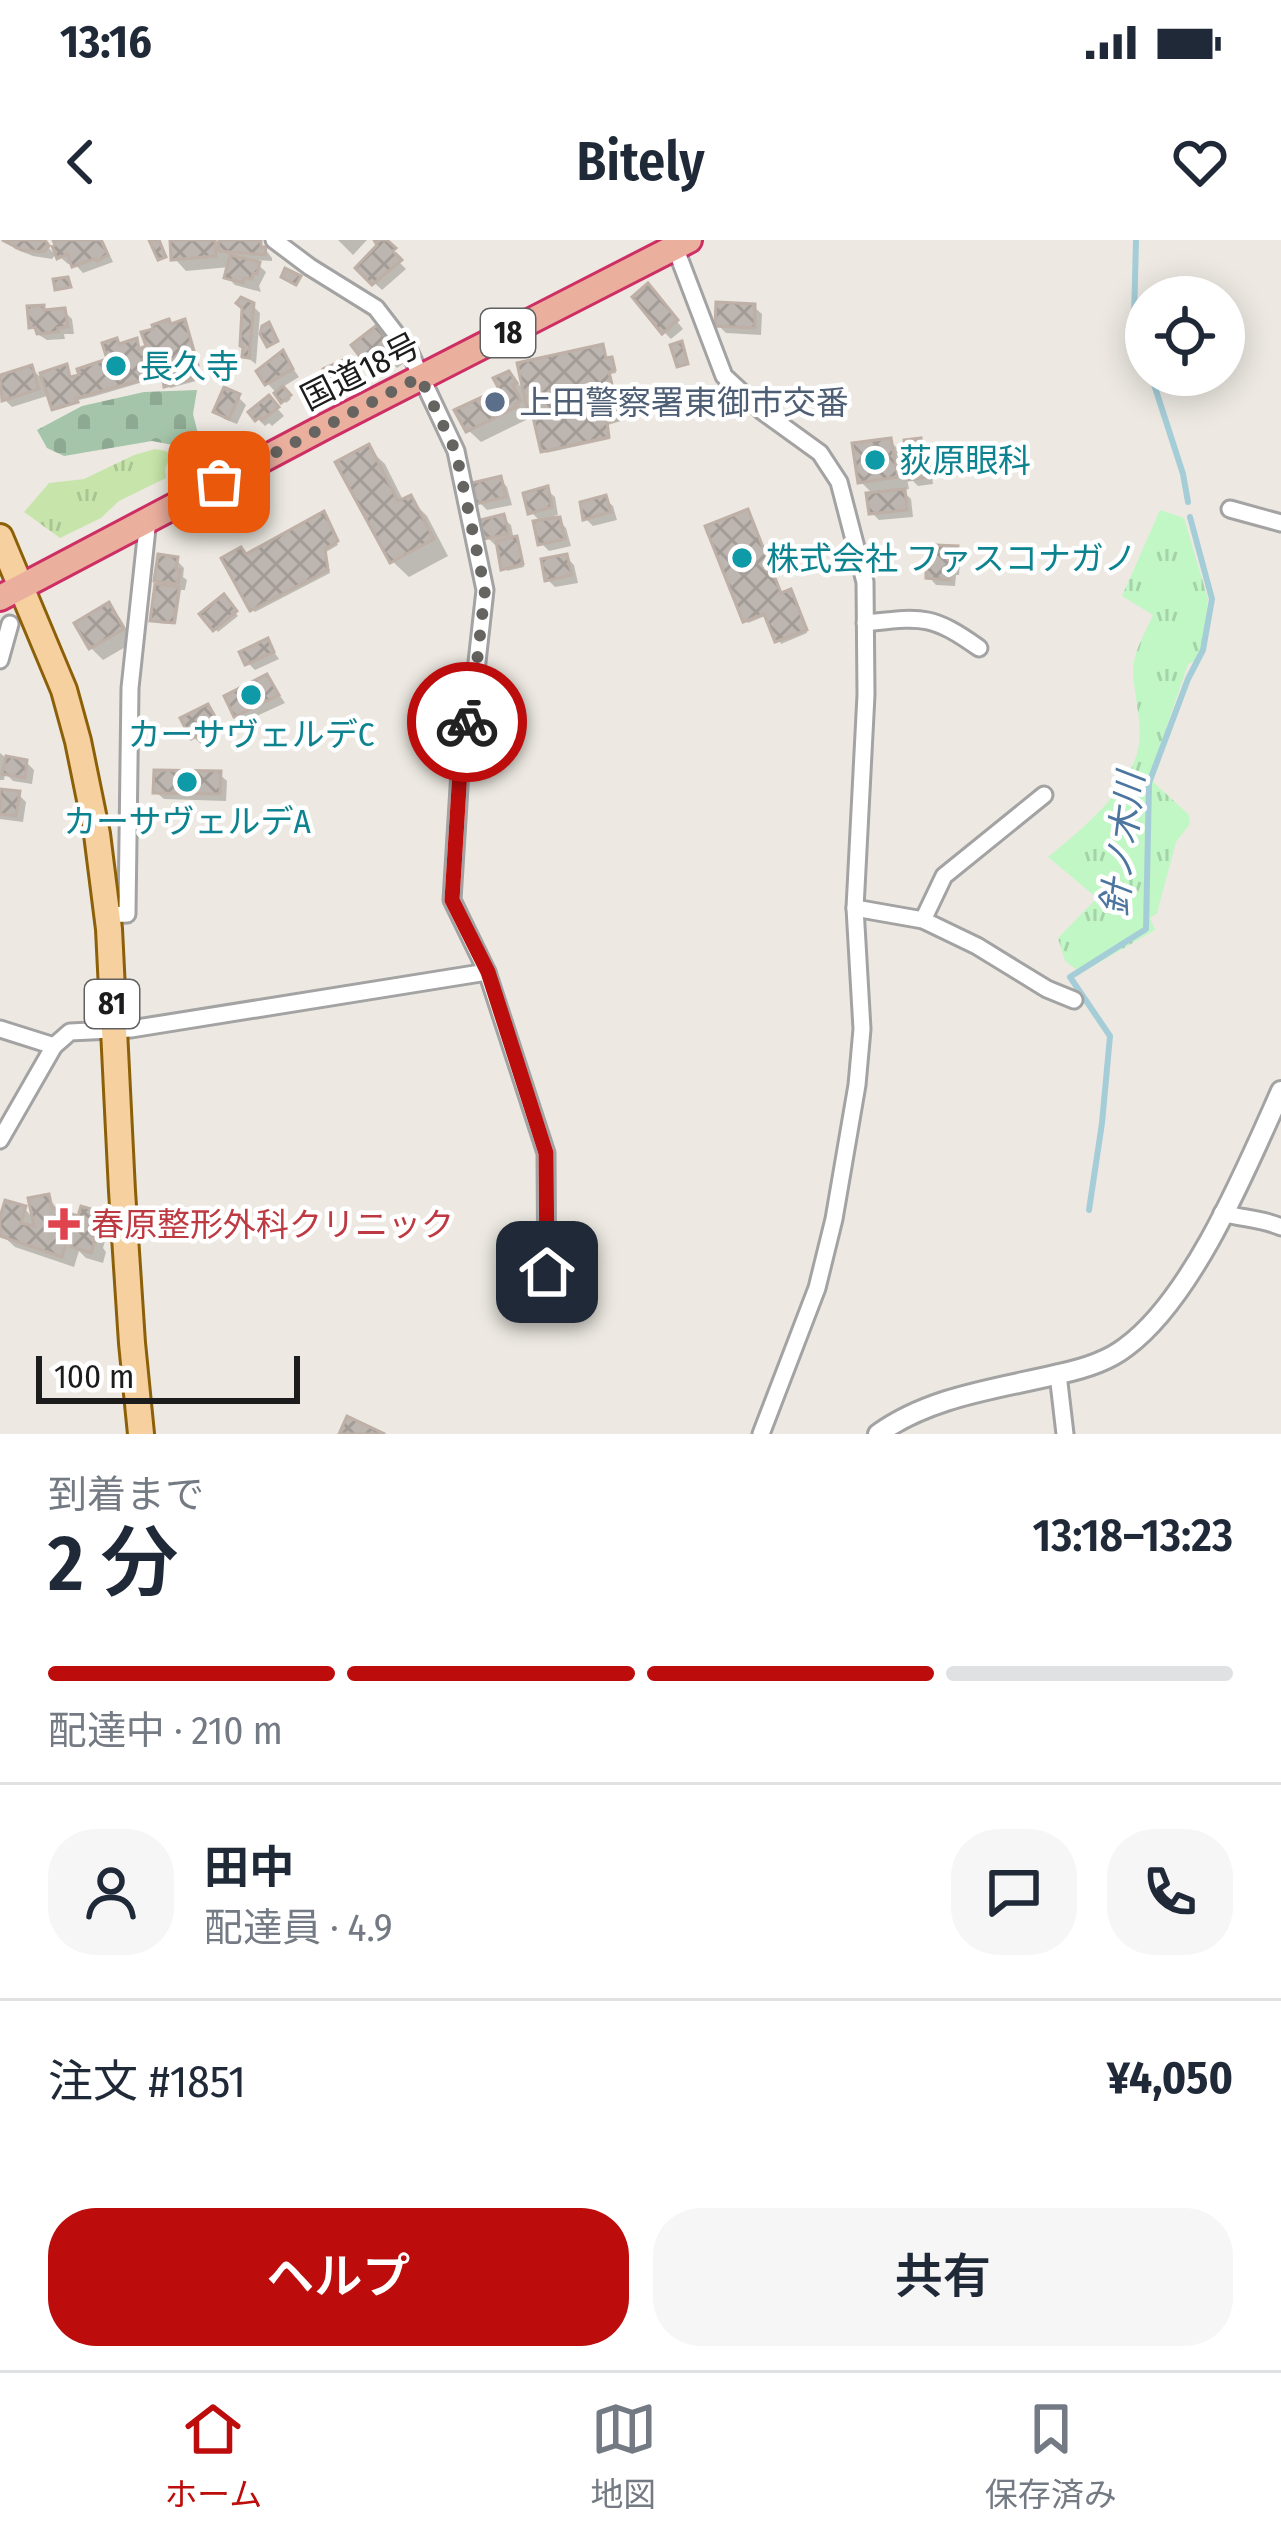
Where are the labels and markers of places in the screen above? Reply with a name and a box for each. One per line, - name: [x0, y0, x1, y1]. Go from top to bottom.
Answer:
- place label: 長久寺: [140, 347, 239, 387]
- marker: 長久寺: [103, 353, 129, 379]
- place label: 上田警察署東御市交番: [519, 383, 849, 423]
- marker: 上田警察署東御市交番: [482, 389, 508, 415]
- pin: [168, 431, 270, 533]
- place label: 荻原眼科: [899, 441, 1031, 481]
- marker: 荻原眼科: [862, 447, 888, 473]
- place label: 株式会社 ファスコナガノ: [766, 539, 1137, 579]
- marker: 株式会社 ファスコナガノ: [729, 545, 755, 571]
- marker: カーサヴェルデC: [238, 682, 264, 708]
- place label: カーサヴェルデC: [127, 715, 375, 755]
- marker: カーサヴェルデA: [174, 769, 200, 795]
- place label: カーサヴェルデA: [63, 802, 311, 842]
- place label: 春原整形外科クリニック: [91, 1205, 454, 1245]
- marker: 春原整形外科クリニック: [48, 1208, 80, 1240]
- pin: [496, 1221, 598, 1323]

